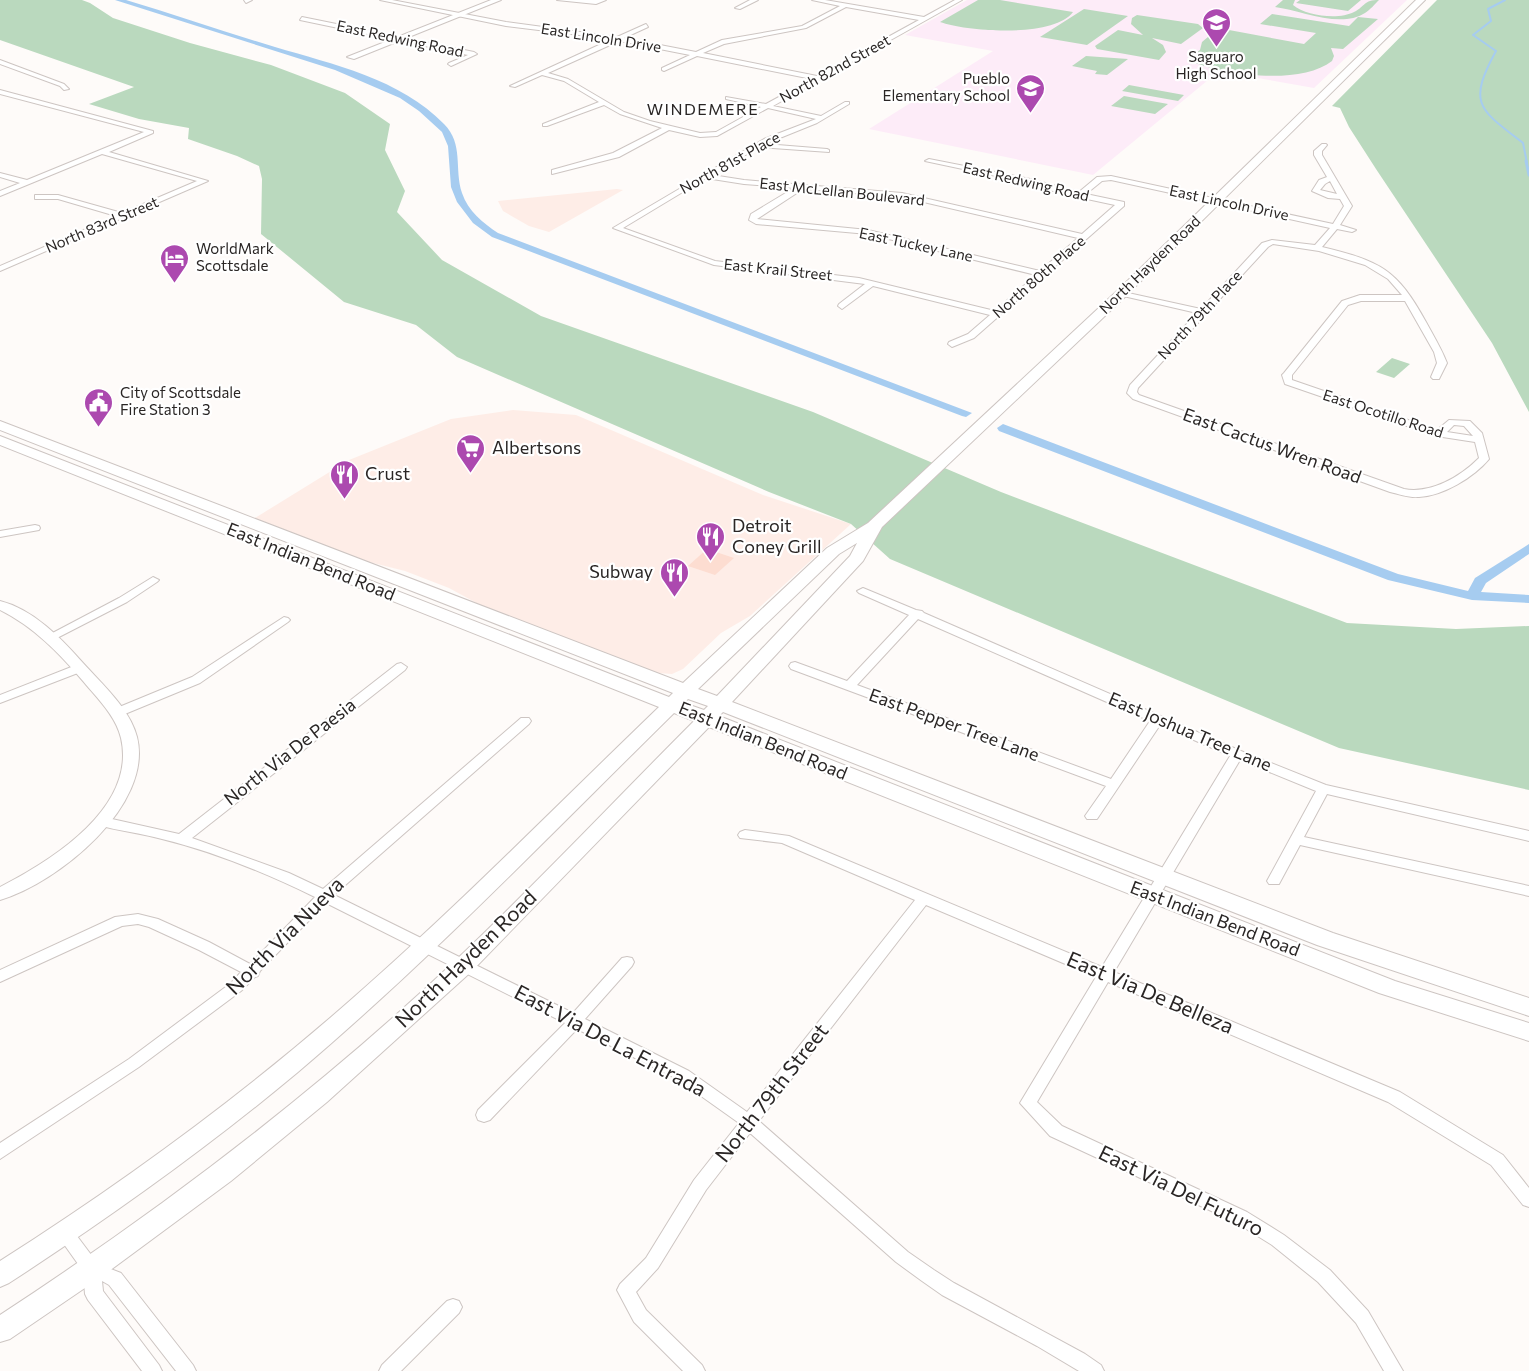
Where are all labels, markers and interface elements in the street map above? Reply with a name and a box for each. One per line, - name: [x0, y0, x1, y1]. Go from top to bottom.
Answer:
- school or university icon: Saguaro High School: [1200, 6, 1232, 48]
- street label: East Redwing Road: [335, 16, 465, 60]
- street label: East Lincoln Drive: [540, 19, 663, 55]
- street label: North 82nd Street: [776, 30, 893, 106]
- place label: Saguaro High School: [1175, 47, 1257, 82]
- place label: Pueblo Elementary School: [883, 69, 1010, 104]
- school or university icon: Pueblo Elementary School: [1015, 72, 1047, 114]
- district label: WINDEMERE: [647, 99, 759, 118]
- street label: North 81st Place: [676, 127, 783, 197]
- street label: East Redwing Road: [961, 158, 1091, 204]
- street label: East McLellan Boulevard: [759, 173, 926, 209]
- street label: East Lincoln Drive: [1168, 181, 1291, 223]
- street label: North 83rd Street: [42, 192, 161, 256]
- street label: North Hayden Road: [1095, 211, 1204, 317]
- street label: East Tuckey Lane: [858, 223, 975, 265]
- street label: North 80th Place: [988, 231, 1088, 321]
- place label: WorldMark Scottsdale: [196, 239, 274, 274]
- hotel icon: WorldMark Scottsdale: [159, 242, 191, 284]
- street label: East Krail Street: [723, 254, 833, 284]
- street label: North 79th Place: [1154, 266, 1245, 362]
- place label: City of Scottsdale Fire Station 3: [120, 383, 241, 418]
- street label: East Ocotillo Road: [1321, 385, 1446, 441]
- public building icon: City of Scottsdale Fire Station 3: [83, 386, 115, 428]
- street label: East Cactus Wren Road: [1180, 403, 1365, 488]
- supermarket icon: Albertsons: [455, 432, 487, 474]
- place label: Albertsons: [492, 436, 581, 458]
- restaurant icon: Crust: [328, 458, 360, 500]
- place label: Crust: [365, 462, 410, 484]
- place label: Detroit Coney Grill: [732, 514, 822, 557]
- street label: East Indian Bend Road: [224, 517, 399, 605]
- restaurant icon: Detroit Coney Grill: [695, 520, 727, 562]
- restaurant icon: Subway: [658, 556, 690, 598]
- place label: Subway: [589, 560, 653, 582]
- street label: East Pepper Tree Lane: [866, 683, 1043, 765]
- street label: East Joshua Tree Lane: [1105, 687, 1275, 775]
- street label: North Via De Paesia: [219, 693, 360, 809]
- street label: East Indian Bend Road: [676, 696, 851, 784]
- street label: North Via Nueva: [220, 871, 348, 999]
- street label: East Indian Bend Road: [1127, 876, 1303, 961]
- street label: North Hayden Road: [389, 884, 541, 1032]
- street label: East Via De Belleza: [1063, 945, 1238, 1038]
- street label: East Via De La Entrada: [511, 979, 711, 1101]
- street label: North 79th Street: [709, 1018, 833, 1166]
- street label: East Via Del Futuro: [1095, 1139, 1268, 1240]

